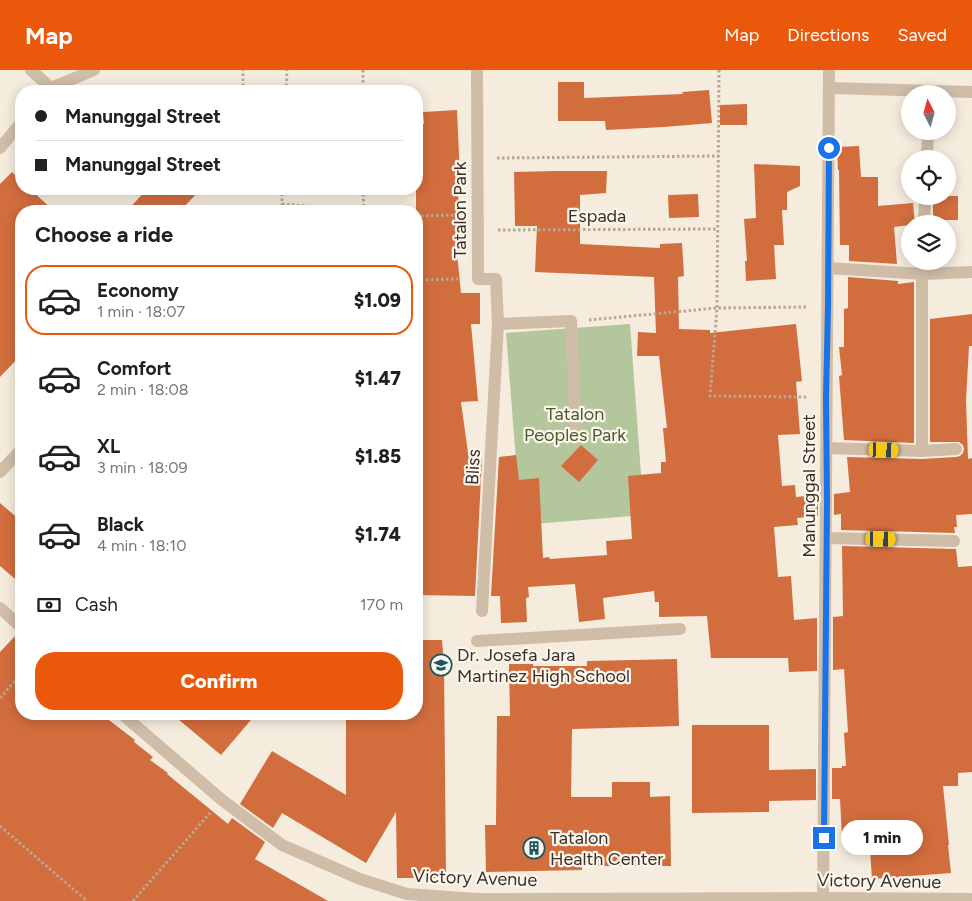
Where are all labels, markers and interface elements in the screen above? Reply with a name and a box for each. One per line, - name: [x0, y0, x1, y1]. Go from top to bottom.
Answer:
- text: Map: [25, 21, 73, 50]
- text: Map: [724, 24, 759, 46]
- text: Directions: [787, 24, 869, 46]
- text: Saved: [897, 24, 947, 46]
- north arrow: [901, 85, 956, 140]
- map controls: [901, 85, 956, 270]
- text: Manunggal Street: [65, 105, 221, 128]
- route start: [818, 137, 840, 159]
- button: locate: [901, 150, 956, 205]
- text: Manunggal Street: [65, 153, 221, 176]
- street label: Tatalon Park: [449, 161, 471, 259]
- street label: Espada: [568, 205, 626, 227]
- button: layers: [901, 215, 956, 270]
- text: Choose a ride: [35, 221, 173, 248]
- icon: car: [37, 278, 82, 323]
- text: Economy: [97, 279, 179, 302]
- text: $1.09: [354, 289, 401, 312]
- text: 1 min · 18:07: [97, 302, 185, 321]
- icon: car: [37, 356, 82, 401]
- text: Comfort: [97, 357, 172, 380]
- text: $1.47: [355, 367, 401, 390]
- text: 2 min · 18:08: [97, 380, 189, 399]
- park label: Tatalon Peoples Park: [524, 403, 626, 446]
- street label: Manunggal Street: [798, 414, 820, 558]
- icon: car: [37, 434, 82, 479]
- text: XL: [97, 435, 120, 458]
- car: [868, 442, 899, 458]
- text: $1.85: [355, 445, 401, 468]
- street label: Bliss: [461, 448, 485, 486]
- text: 3 min · 18:09: [97, 458, 188, 477]
- icon: car: [37, 512, 82, 557]
- text: Black: [97, 513, 144, 536]
- text: $1.74: [355, 523, 401, 546]
- car: [865, 531, 896, 547]
- text: 4 min · 18:10: [97, 536, 186, 555]
- icon: cash: [35, 591, 63, 619]
- text: Cash: [75, 593, 118, 616]
- text: 170 m: [360, 595, 403, 614]
- place label: Dr. Josefa Jara Martinez High School: [457, 644, 630, 687]
- button: Confirm: [35, 652, 403, 710]
- school or university icon: Dr. Josefa Jara Martinez High School: [429, 653, 453, 677]
- callout: 1 min: [842, 820, 924, 856]
- place label: Tatalon Health Center: [550, 827, 663, 870]
- route end: [813, 827, 835, 849]
- text: 1 min: [863, 828, 901, 847]
- building icon: Tatalon Health Center: [522, 836, 546, 860]
- street label: Victory Avenue: [412, 865, 538, 891]
- street label: Victory Avenue: [817, 869, 942, 893]

